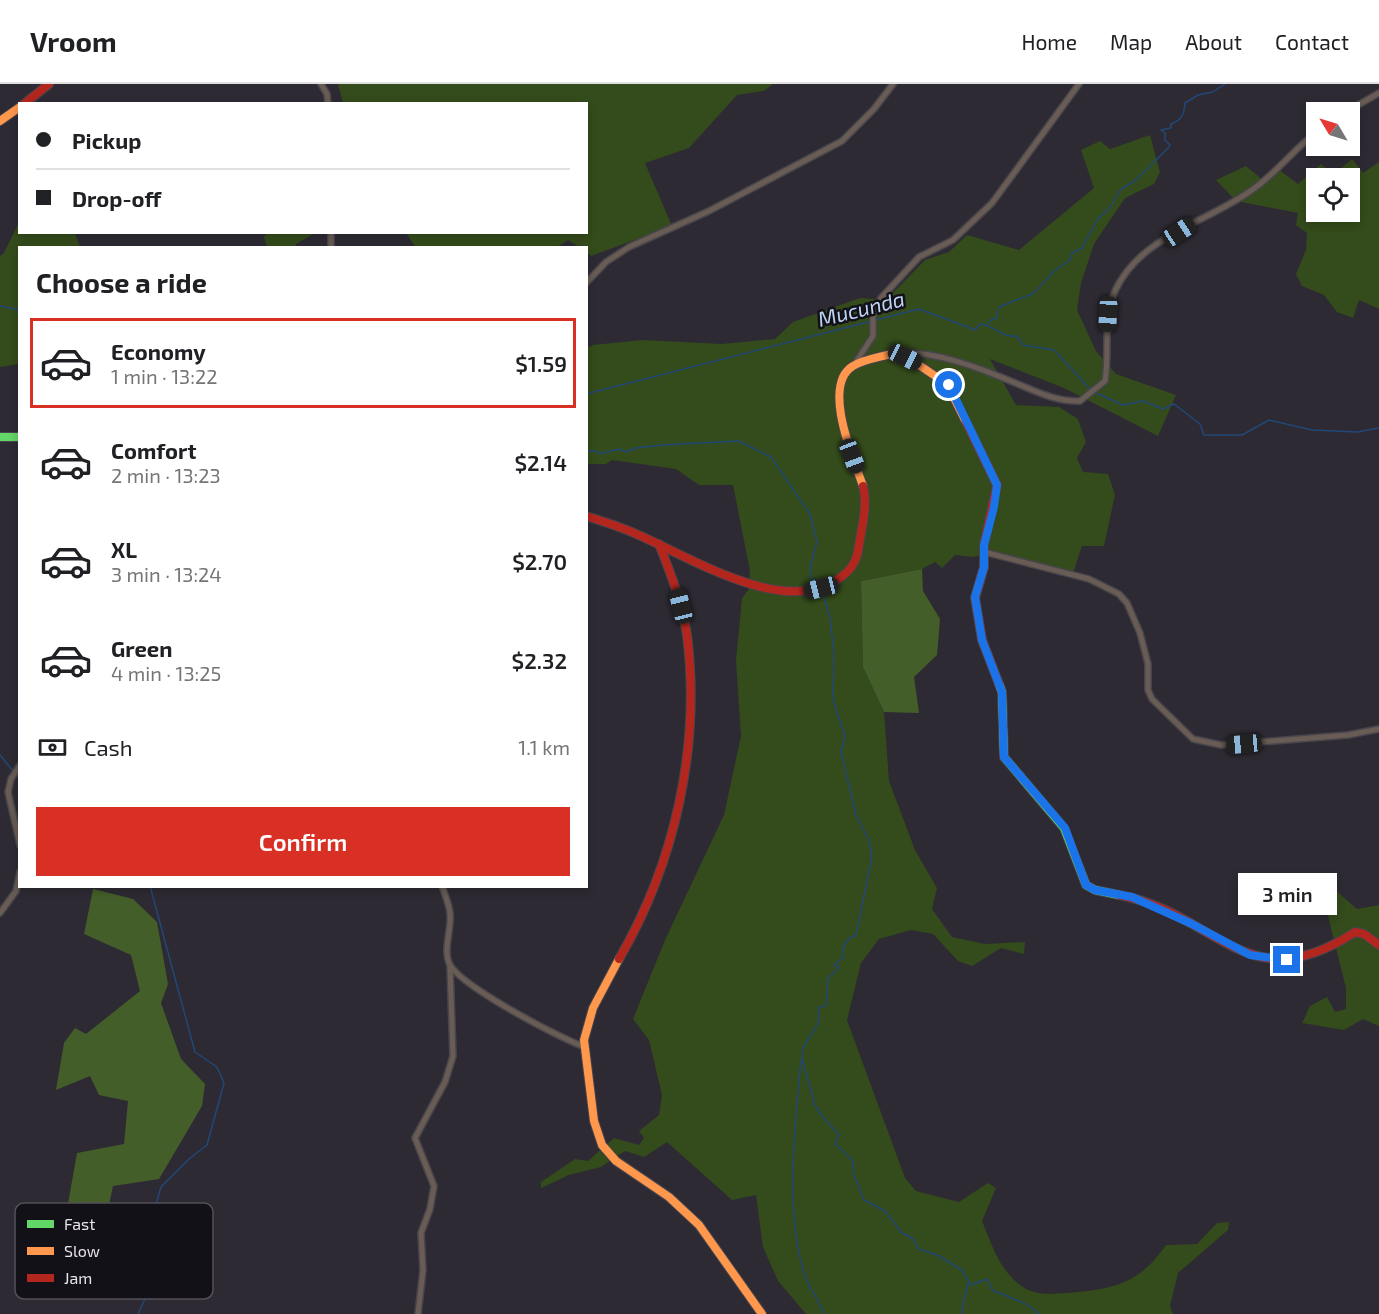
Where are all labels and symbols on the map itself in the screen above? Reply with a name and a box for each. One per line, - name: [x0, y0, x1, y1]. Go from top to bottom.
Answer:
- north arrow: [1306, 102, 1360, 156]
- car: [1159, 215, 1199, 249]
- water label: Mucunda: [815, 285, 907, 331]
- car: [1098, 296, 1118, 332]
- car: [885, 341, 925, 373]
- route start: [935, 371, 962, 398]
- car: [837, 436, 867, 476]
- car: [801, 575, 841, 601]
- car: [668, 586, 694, 626]
- car: [1225, 733, 1263, 755]
- callout: 3 min: [1238, 873, 1336, 915]
- route end: [1273, 946, 1300, 973]
- legend: [15, 1203, 213, 1299]
- text: Fast: [64, 1214, 95, 1233]
- text: Slow: [64, 1241, 100, 1260]
- text: Jam: [64, 1268, 92, 1287]

